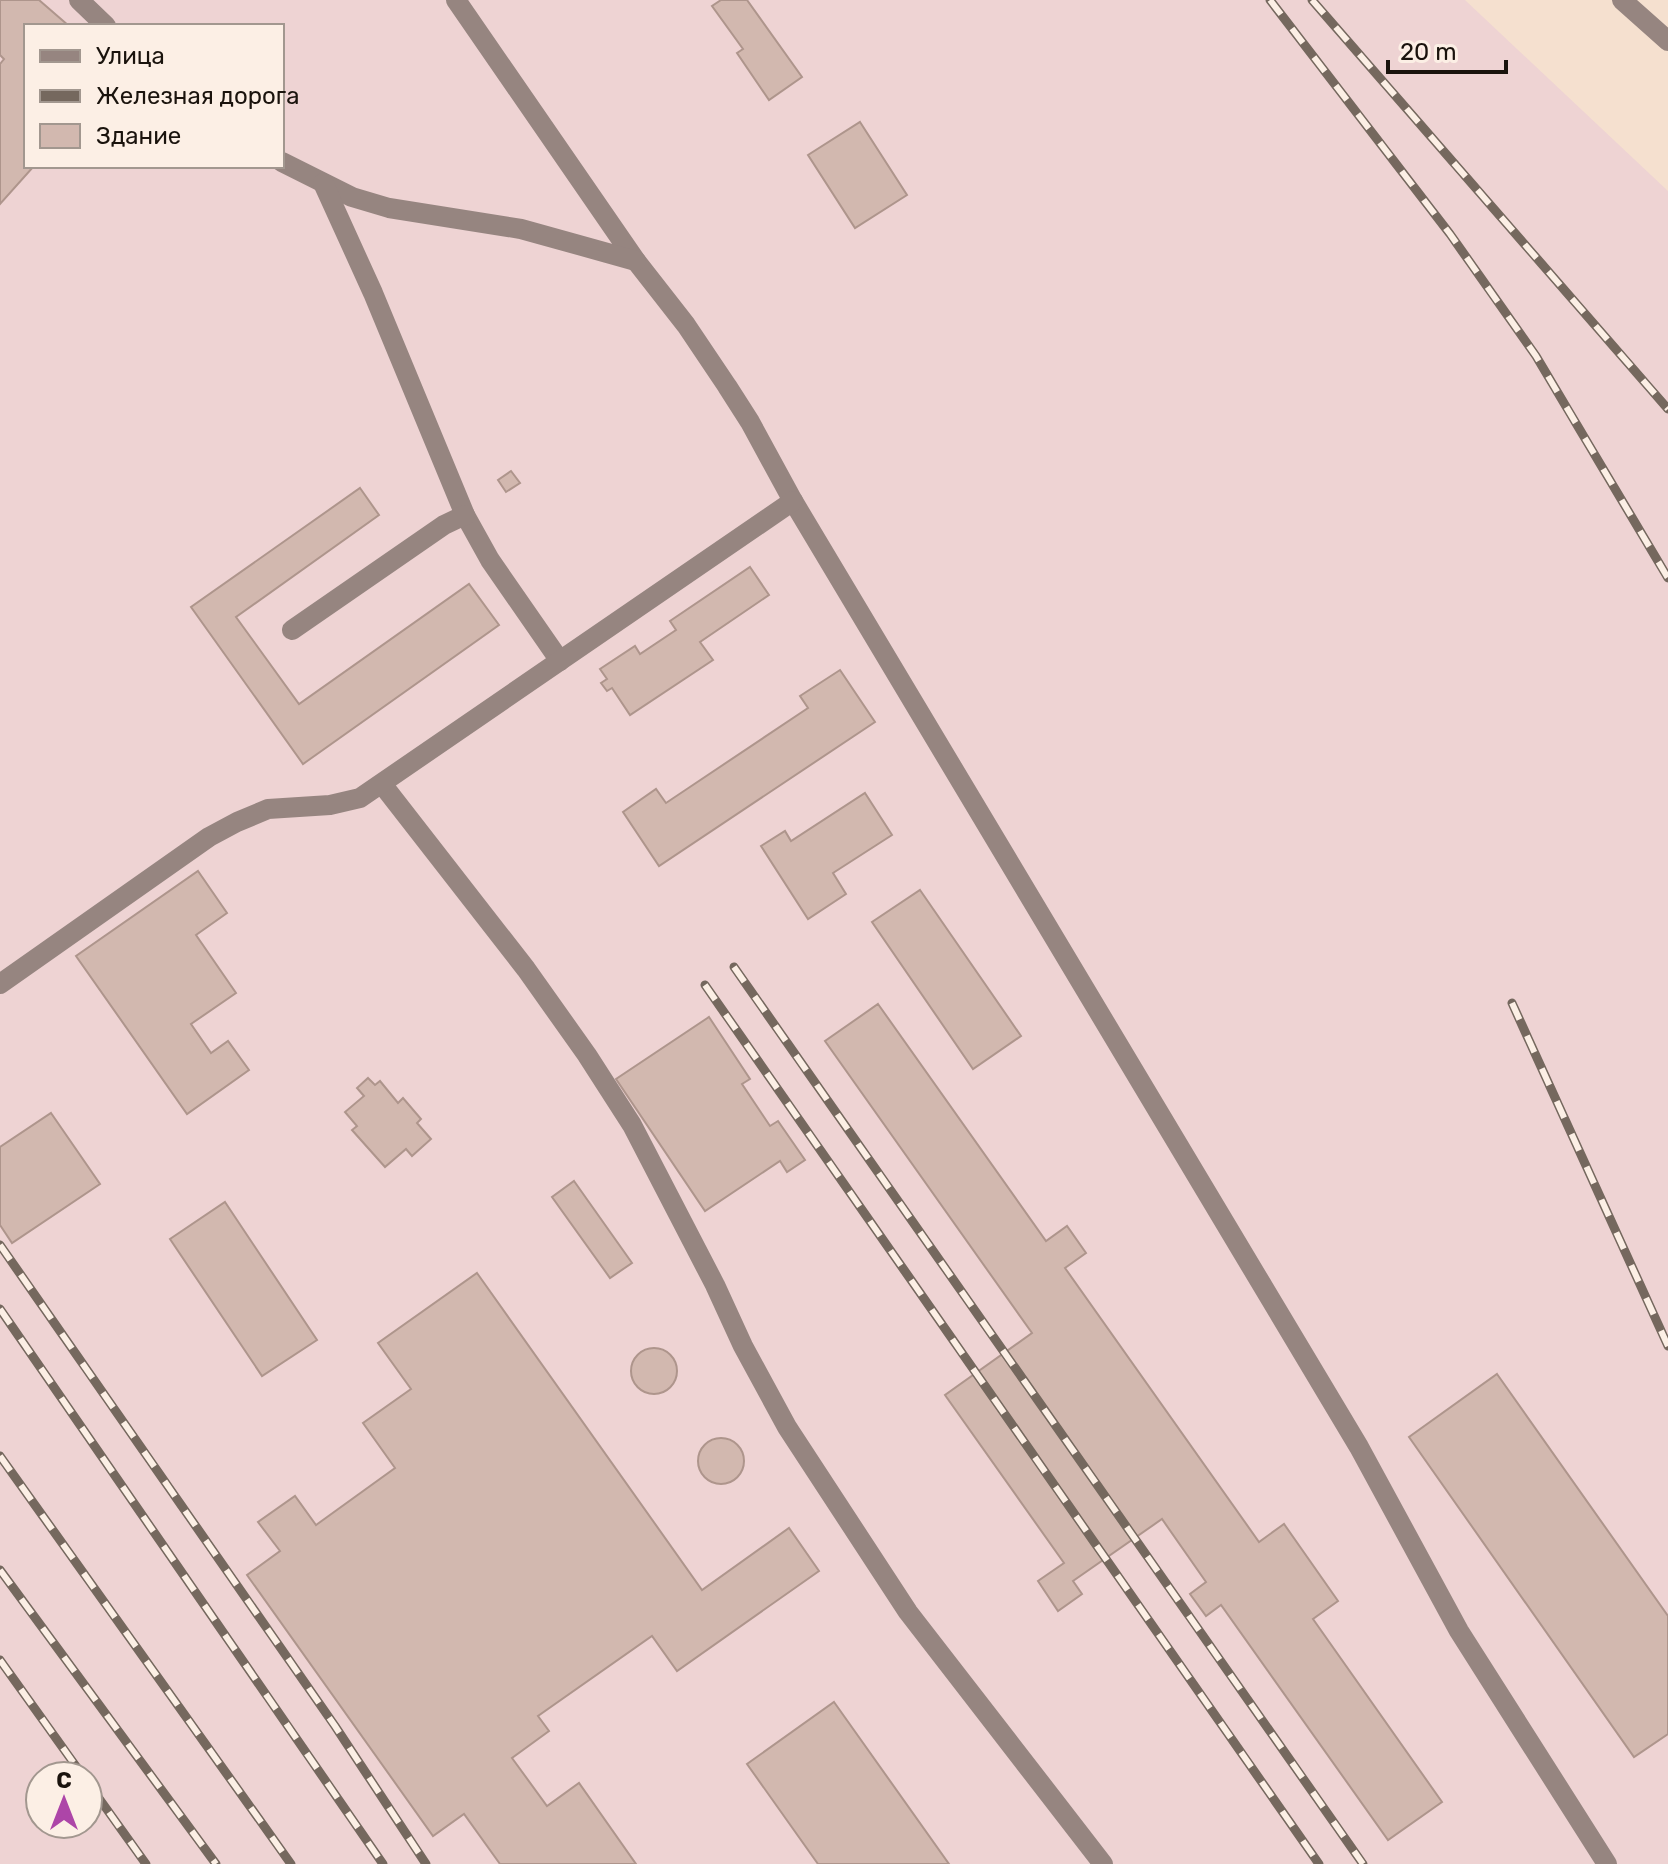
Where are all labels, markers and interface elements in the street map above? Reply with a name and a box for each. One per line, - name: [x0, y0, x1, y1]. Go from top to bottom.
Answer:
- legend: [24, 24, 284, 168]
- scale bar: [1388, 24, 1506, 74]
- text: 20 m: [1400, 38, 1457, 66]
- text: Улица: [96, 42, 165, 70]
- text: Железная дорога: [96, 82, 299, 110]
- text: Здание: [96, 122, 181, 150]
- north arrow: [24, 1760, 104, 1840]
- text: С: [56, 1767, 72, 1794]

